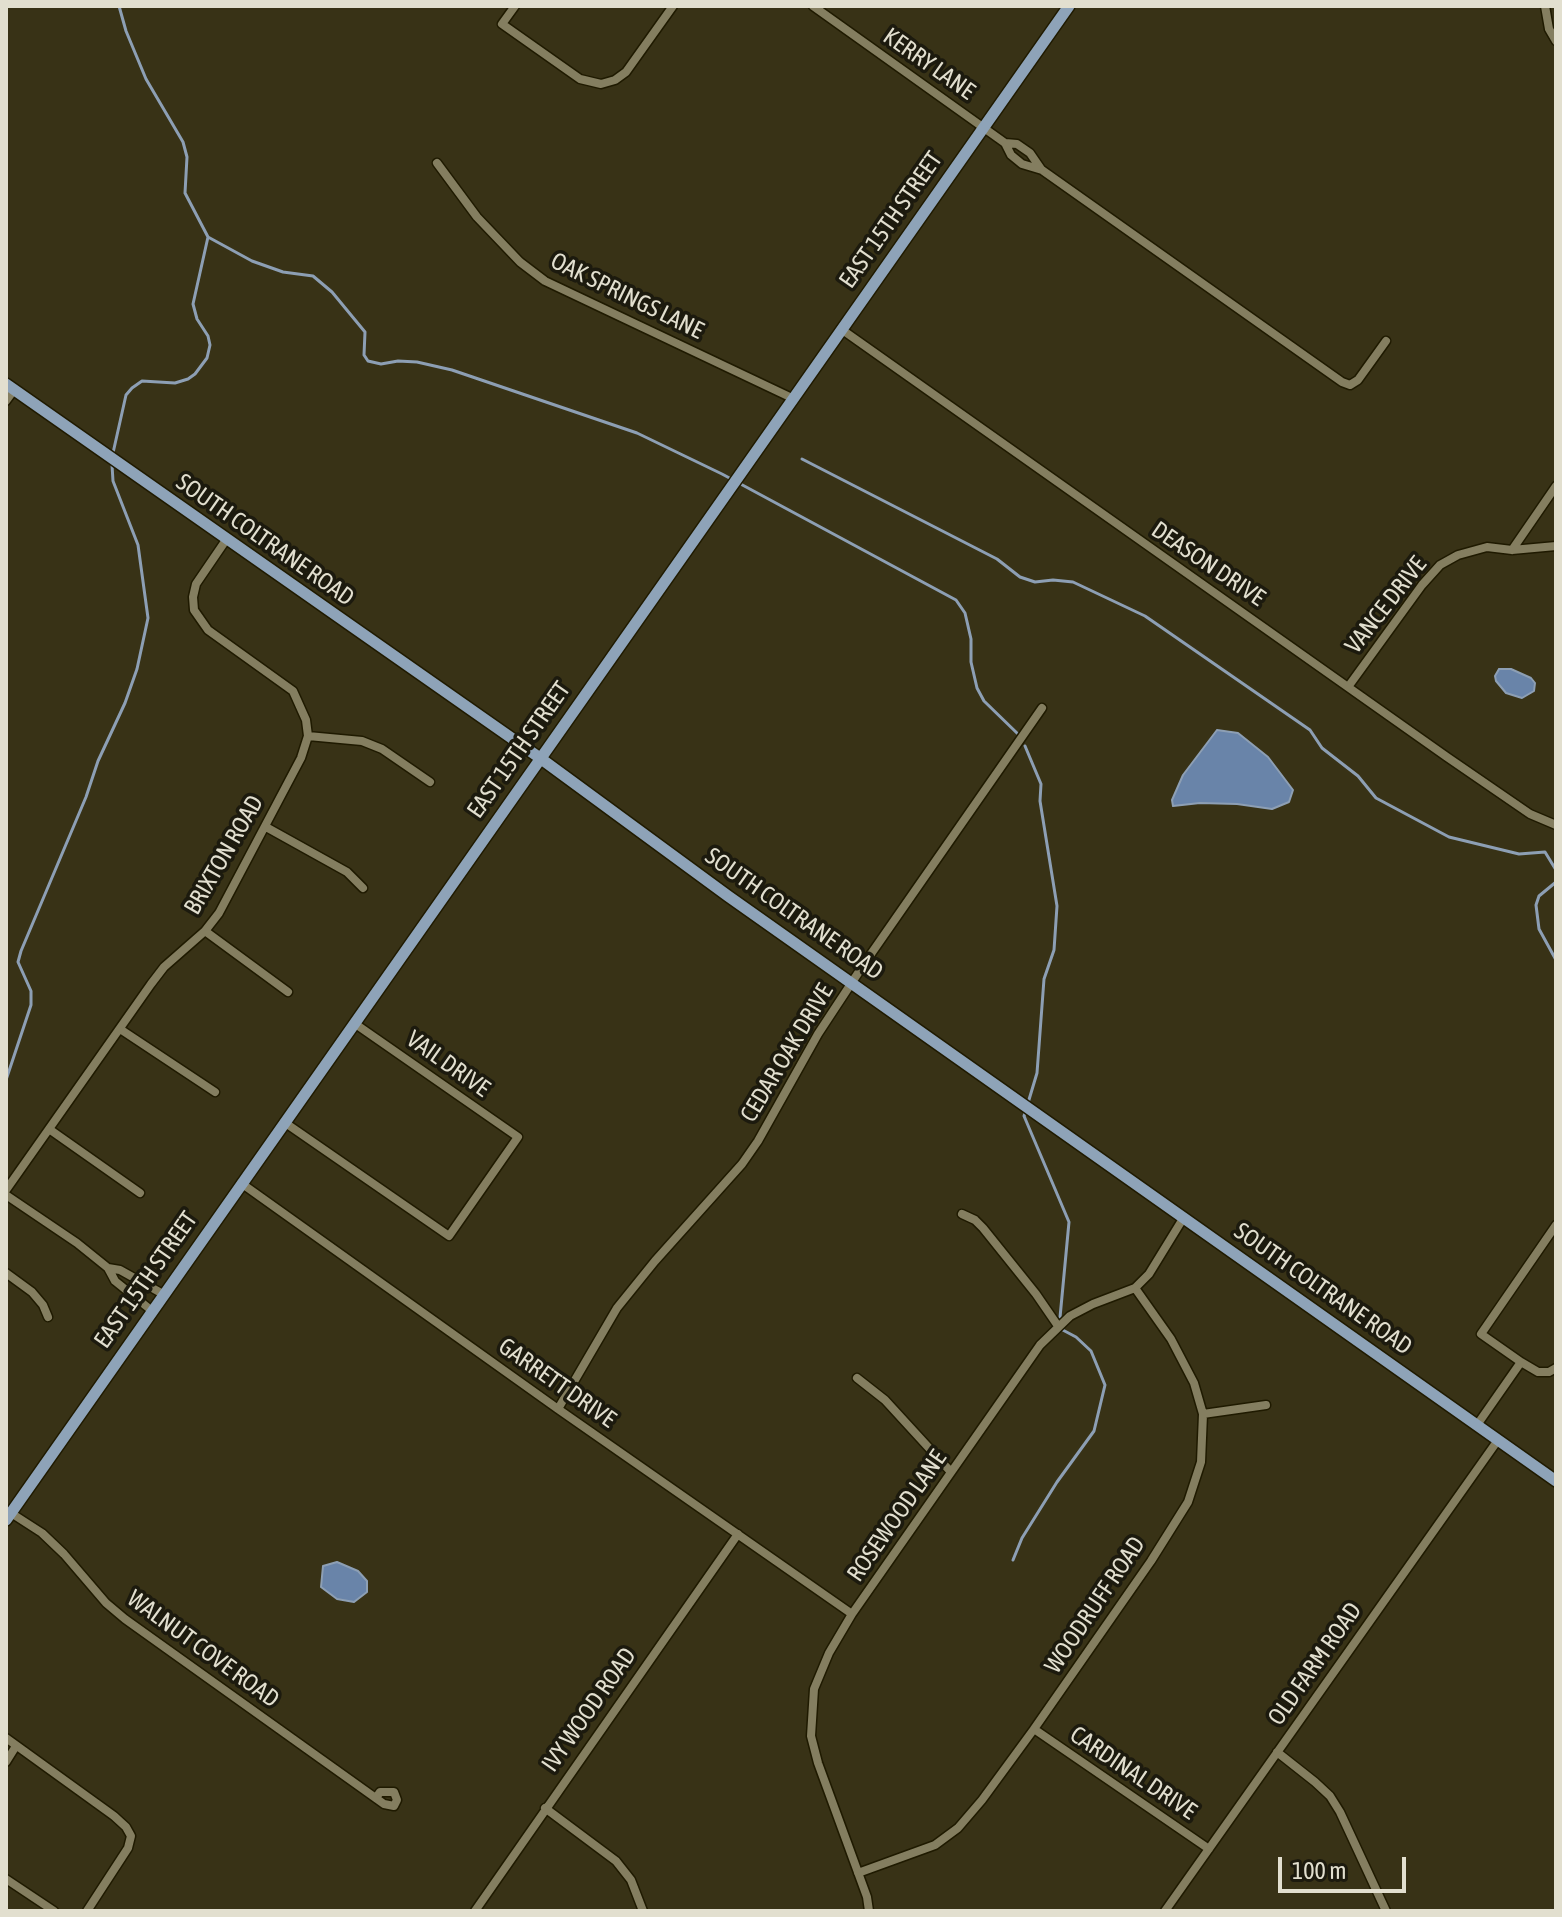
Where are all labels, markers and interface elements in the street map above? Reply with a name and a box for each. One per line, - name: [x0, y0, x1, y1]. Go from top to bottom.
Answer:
- street label: KERRY LANE: [878, 22, 980, 106]
- street label: EAST 15TH STREET: [833, 146, 949, 294]
- street label: OAK SPRINGS LANE: [546, 247, 708, 345]
- street label: SOUTH COLTRANE ROAD: [171, 468, 359, 612]
- street label: DEASON DRIVE: [1146, 516, 1270, 612]
- street label: VANCE DRIVE: [1339, 551, 1433, 659]
- street label: EAST 15TH STREET: [461, 676, 577, 824]
- street label: BRIXTON ROAD: [178, 790, 270, 920]
- street label: SOUTH COLTRANE ROAD: [700, 842, 888, 986]
- street label: CEDAR OAK DRIVE: [735, 979, 839, 1127]
- street label: VAIL DRIVE: [401, 1025, 495, 1103]
- street label: EAST 15TH STREET: [88, 1206, 204, 1354]
- street label: SOUTH COLTRANE ROAD: [1229, 1217, 1417, 1361]
- street label: GARRETT DRIVE: [493, 1332, 621, 1434]
- street label: ROSEWOOD LANE: [841, 1445, 953, 1587]
- street label: WOODRUFF ROAD: [1039, 1531, 1151, 1679]
- street label: WALNUT COVE ROAD: [122, 1584, 284, 1714]
- street label: OLD FARM ROAD: [1262, 1597, 1368, 1731]
- street label: IVY WOOD ROAD: [536, 1642, 642, 1778]
- street label: CARDINAL DRIVE: [1064, 1720, 1202, 1826]
- scale bar: [1282, 1841, 1410, 1891]
- text: 100 m: [1292, 1857, 1346, 1884]

